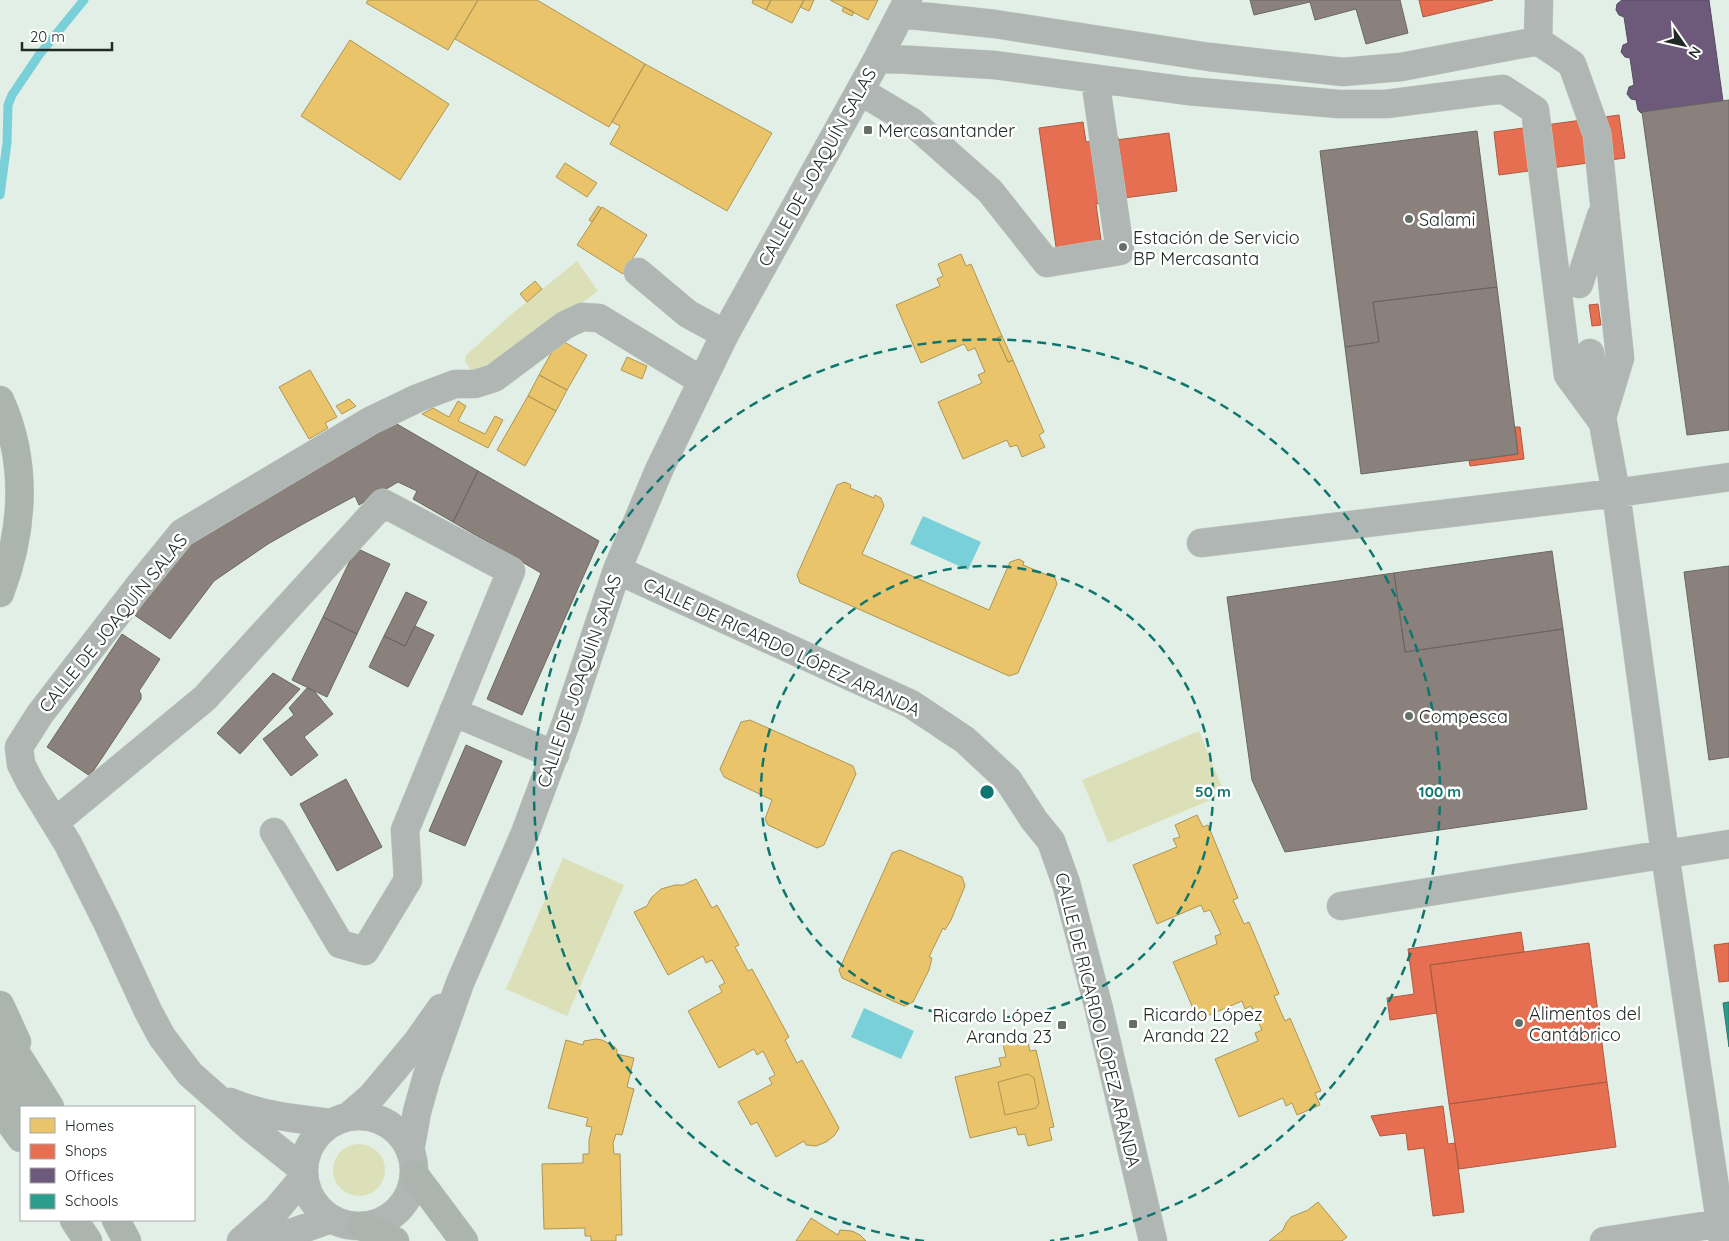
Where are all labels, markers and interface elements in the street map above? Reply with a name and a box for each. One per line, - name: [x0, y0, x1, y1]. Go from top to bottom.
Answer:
- scale bar: [22, 20, 112, 52]
- north arrow: [1659, 20, 1709, 70]
- text: 20 m: [30, 27, 65, 46]
- text: N: [1684, 43, 1705, 62]
- street label: CALLE DE JOAQUÍN SALAS: [753, 64, 881, 270]
- place label: Mercasantander: [878, 119, 1015, 142]
- marker: Mercasantander: [862, 124, 874, 136]
- place label: Salami: [1419, 208, 1475, 231]
- marker: Salami: [1403, 213, 1415, 225]
- place label: Estación de Servicio BP Mercasanta: [1133, 226, 1300, 270]
- marker: Estación de Servicio BP Mercasanta: [1117, 241, 1129, 253]
- street label: CALLE DE JOAQUÍN SALAS: [34, 529, 192, 717]
- street label: CALLE DE JOAQUÍN SALAS: [532, 571, 626, 791]
- street label: CALLE DE RICARDO LÓPEZ ARANDA: [640, 573, 925, 722]
- place label: Compesca: [1419, 705, 1508, 728]
- marker: Compesca: [1403, 710, 1415, 722]
- text: 50 m: [1195, 782, 1231, 801]
- text: 100 m: [1419, 782, 1461, 801]
- centre of rings: [978, 783, 996, 801]
- street label: CALLE DE RICARDO LÓPEZ ARANDA: [1050, 870, 1146, 1170]
- place label: Alimentos del Cantábrico: [1529, 1002, 1641, 1046]
- place label: Ricardo López Aranda 22: [1143, 1003, 1263, 1047]
- place label: Ricardo López Aranda 23: [932, 1004, 1052, 1048]
- marker: Alimentos del Cantábrico: [1513, 1017, 1525, 1029]
- marker: Ricardo López Aranda 22: [1127, 1018, 1139, 1030]
- marker: Ricardo López Aranda 23: [1056, 1019, 1068, 1031]
- legend: [20, 1106, 195, 1221]
- text: Homes: [65, 1116, 114, 1135]
- text: Shops: [65, 1141, 107, 1160]
- text: Offices: [65, 1166, 114, 1185]
- text: Schools: [65, 1191, 118, 1210]

